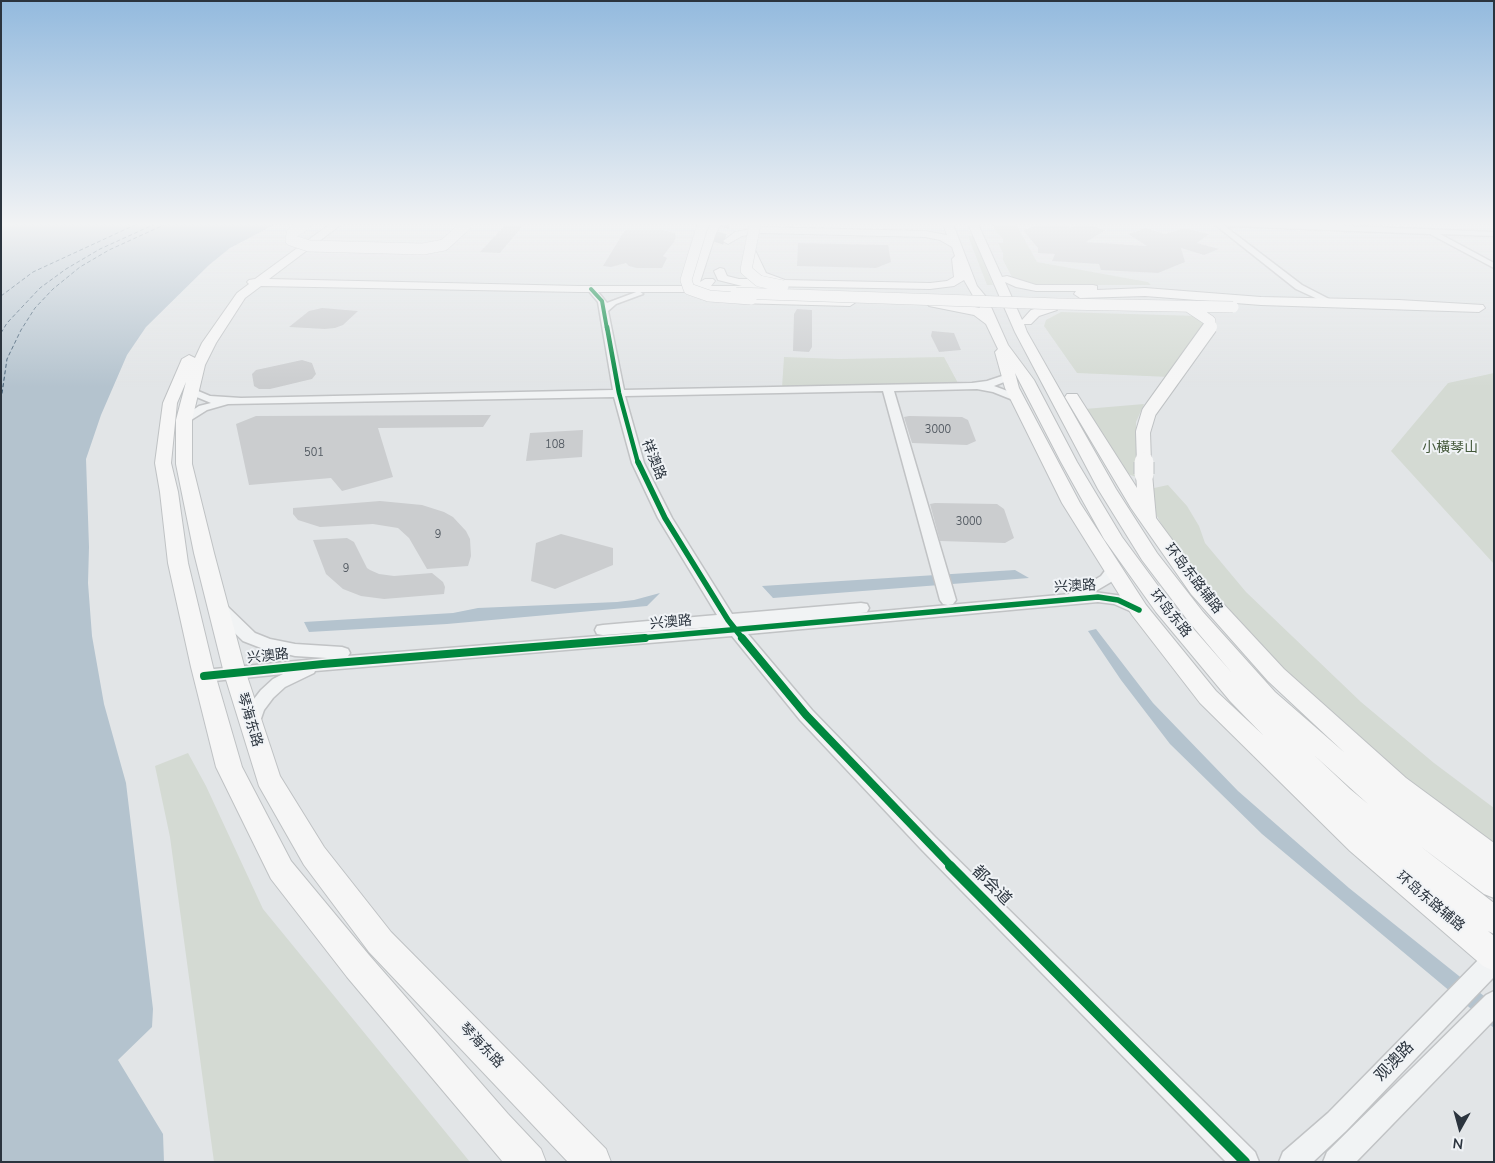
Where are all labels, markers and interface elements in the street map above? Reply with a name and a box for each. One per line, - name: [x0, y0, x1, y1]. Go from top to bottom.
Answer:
- house number: 3000: [925, 423, 951, 437]
- street label: 祥澳路: [637, 437, 669, 483]
- house number: 108: [545, 438, 565, 452]
- park label: 小橫琴山: [1422, 441, 1478, 457]
- house number: 501: [304, 446, 324, 460]
- house number: 3000: [956, 515, 982, 529]
- house number: 9: [435, 528, 441, 542]
- street label: 环岛东路辅路: [1161, 541, 1225, 617]
- house number: 9: [343, 562, 349, 576]
- street label: 兴澳路: [1054, 578, 1096, 596]
- street label: 环岛东路: [1146, 587, 1194, 641]
- street label: 兴澳路: [649, 613, 693, 633]
- street label: 兴澳路: [246, 646, 290, 668]
- street label: 琴海东路: [233, 691, 265, 749]
- street label: 都会道: [967, 862, 1015, 910]
- street label: 环岛东路辅路: [1392, 869, 1468, 935]
- street label: 琴海东路: [456, 1020, 506, 1072]
- street label: 观澳路: [1371, 1038, 1419, 1086]
- north arrow: [1435, 1103, 1485, 1153]
- text: N: [1452, 1133, 1464, 1153]

